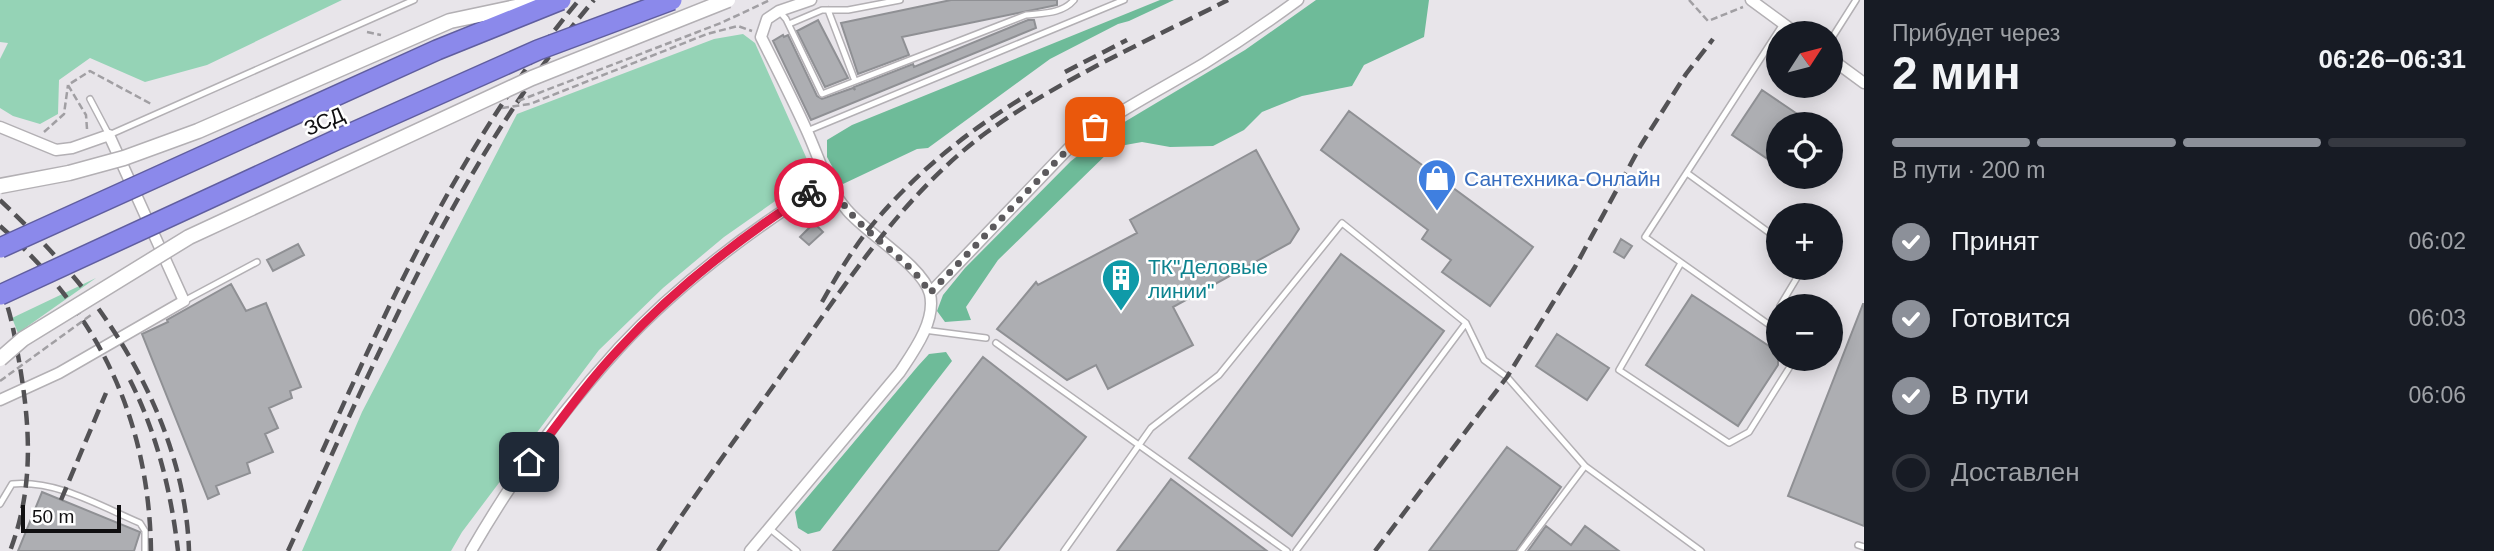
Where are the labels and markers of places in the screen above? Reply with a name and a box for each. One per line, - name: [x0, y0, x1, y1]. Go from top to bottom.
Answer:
- pin: [1065, 97, 1125, 157]
- shop icon: Сантехника-Онлайн: [1416, 157, 1458, 212]
- place label: Сантехника-Онлайн: [1464, 167, 1661, 190]
- place label: ТК"Деловые линии": [1148, 255, 1268, 302]
- building icon: ТК"Деловые линии": [1100, 257, 1142, 312]
- pin: [499, 432, 559, 492]

